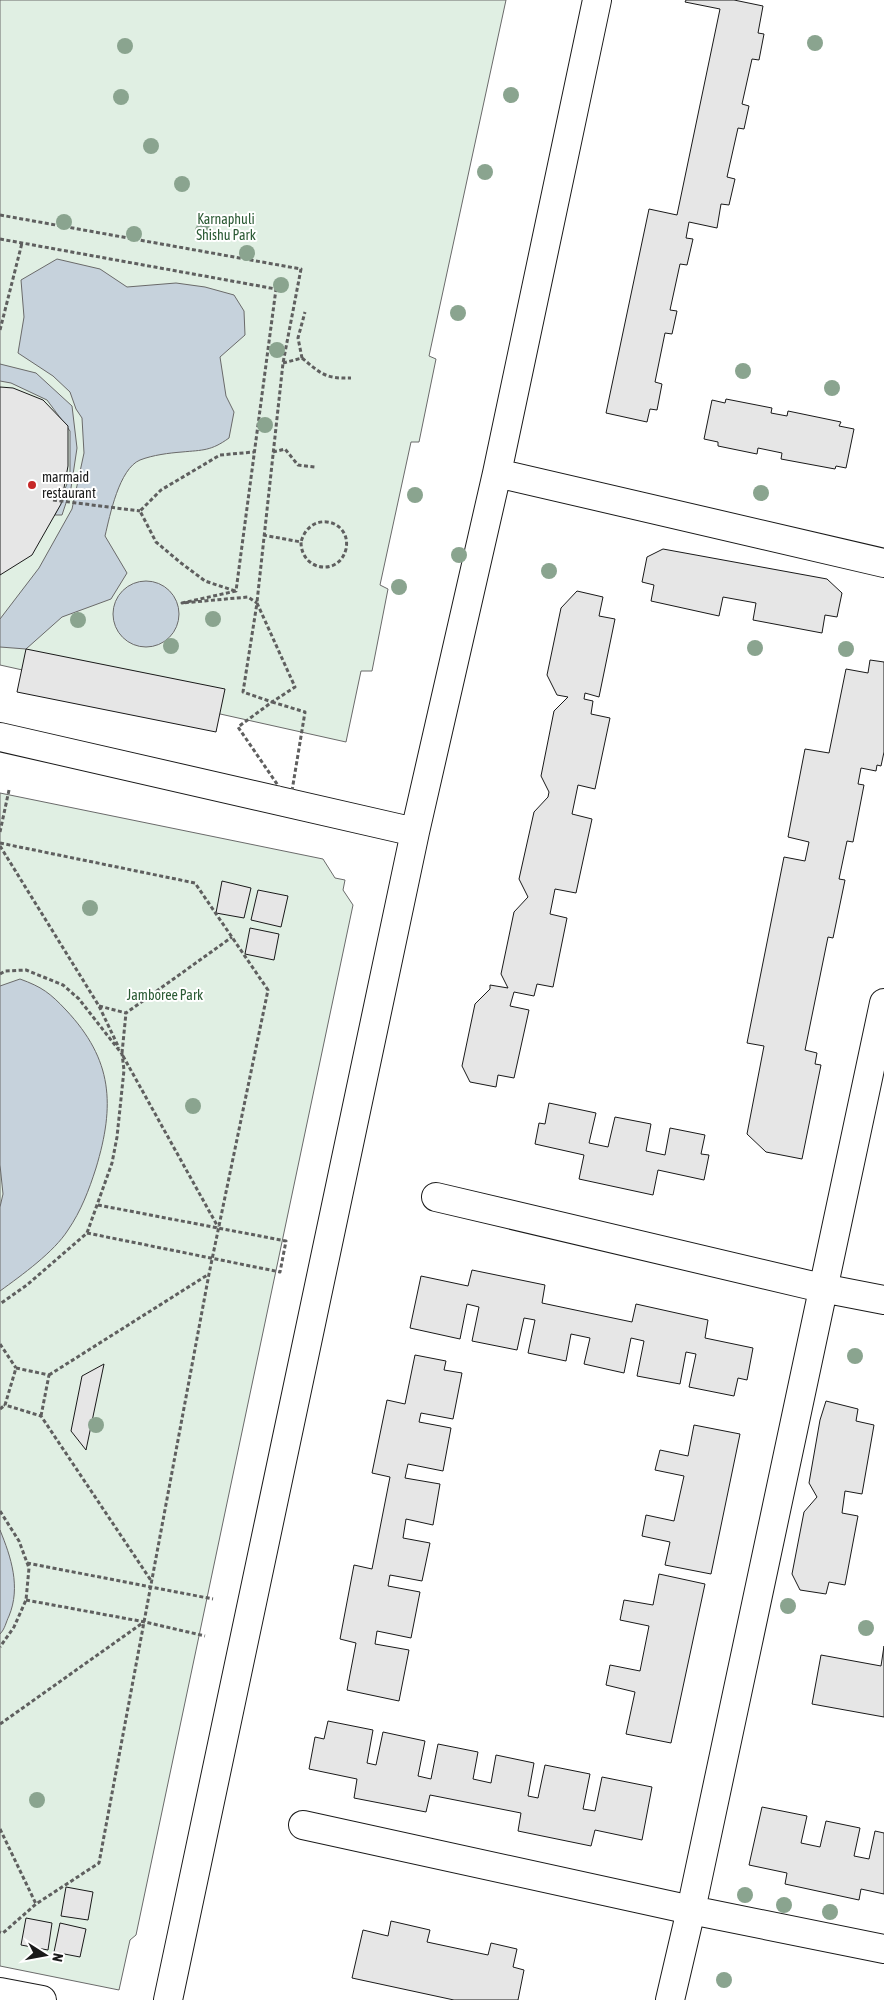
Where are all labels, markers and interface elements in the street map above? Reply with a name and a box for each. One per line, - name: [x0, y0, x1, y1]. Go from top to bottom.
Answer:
- park label: Karnaphuli Shishu Park: [196, 211, 256, 243]
- place label: marmaid restaurant: [42, 469, 96, 501]
- marker: marmaid restaurant: [26, 479, 38, 491]
- park label: Jamboree Park: [127, 987, 203, 1003]
- north arrow: [20, 1930, 70, 1980]
- text: N: [49, 1952, 66, 1963]

